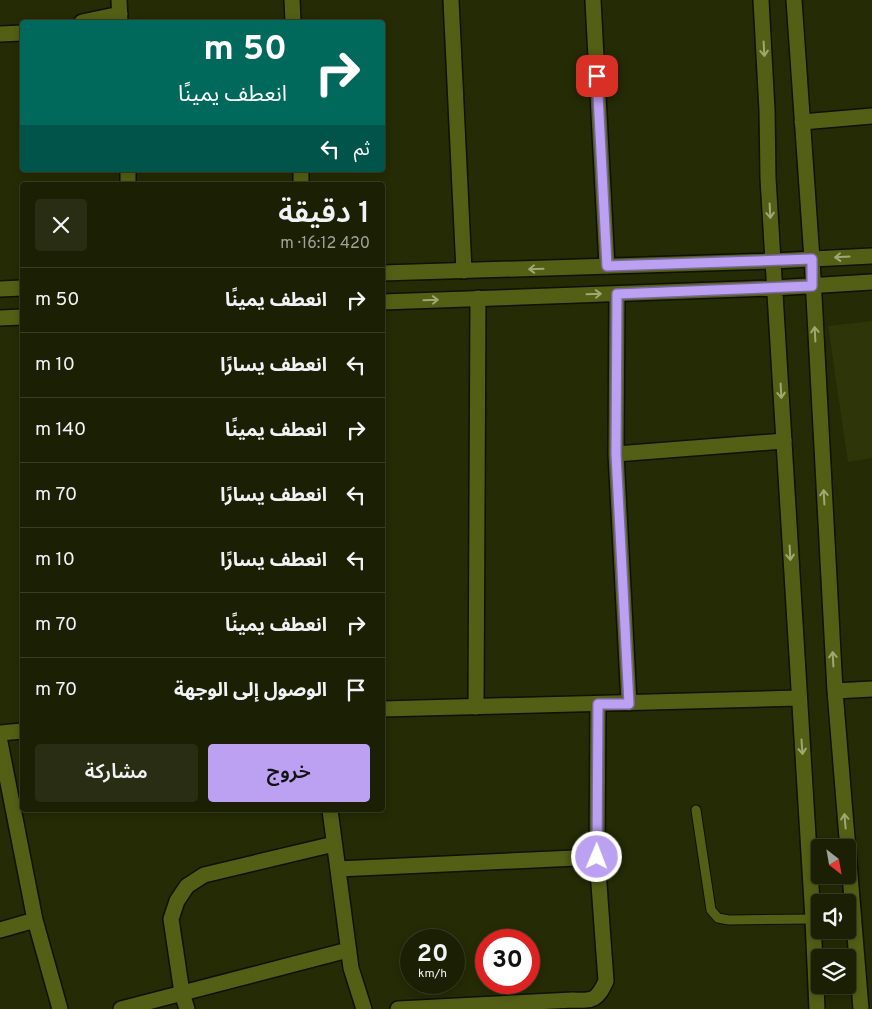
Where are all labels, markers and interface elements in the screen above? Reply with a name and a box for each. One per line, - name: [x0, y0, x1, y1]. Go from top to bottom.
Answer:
- text: 50 m: [203, 28, 287, 72]
- icon: right: [305, 40, 370, 105]
- one-way arrow: [759, 40, 768, 56]
- pin: [576, 55, 618, 97]
- icon: arrive: [583, 62, 611, 90]
- text: انعطف يمينًا: [178, 82, 287, 109]
- icon: left: [316, 135, 344, 163]
- text: ثم: [354, 138, 370, 162]
- text: 1 دقيقة: [278, 196, 370, 233]
- button: close: [35, 199, 87, 251]
- one-way arrow: [765, 203, 774, 219]
- text: 420 m · 16:12: [280, 234, 370, 254]
- one-way arrow: [834, 253, 850, 262]
- one-way arrow: [528, 264, 544, 273]
- icon: right: [342, 286, 370, 314]
- text: 50 m: [35, 288, 80, 312]
- text: انعطف يمينًا: [225, 289, 327, 313]
- one-way arrow: [585, 290, 601, 299]
- one-way arrow: [423, 296, 439, 305]
- one-way arrow: [811, 327, 820, 343]
- icon: left: [342, 351, 370, 379]
- text: 10 m: [35, 353, 75, 377]
- text: انعطف يسارًا: [220, 354, 327, 378]
- one-way arrow: [776, 382, 785, 398]
- icon: right: [342, 416, 370, 444]
- text: 140 m: [35, 418, 86, 442]
- text: انعطف يمينًا: [225, 419, 327, 443]
- icon: left: [342, 481, 370, 509]
- text: 70 m: [35, 483, 77, 507]
- text: انعطف يسارًا: [220, 484, 327, 508]
- one-way arrow: [820, 489, 829, 505]
- one-way arrow: [786, 545, 795, 561]
- icon: left: [342, 546, 370, 574]
- text: 10 m: [35, 548, 75, 572]
- text: انعطف يسارًا: [220, 549, 327, 573]
- icon: right: [342, 611, 370, 639]
- text: 70 m: [35, 613, 77, 637]
- text: انعطف يمينًا: [225, 614, 327, 638]
- one-way arrow: [829, 651, 838, 667]
- icon: arrive: [342, 676, 370, 704]
- text: 70 m: [35, 678, 77, 702]
- text: الوصول إلى الوجهة: [174, 679, 327, 703]
- one-way arrow: [798, 739, 807, 755]
- button: مشاركة: [35, 744, 198, 802]
- button: خروج: [208, 744, 370, 802]
- one-way arrow: [841, 813, 850, 829]
- position arrow: [570, 830, 622, 882]
- north arrow: [811, 839, 856, 884]
- map controls: [811, 839, 856, 994]
- button: sound: [811, 894, 856, 939]
- speed limit sign: 30: [475, 929, 540, 994]
- text: 20: [417, 939, 448, 971]
- button: layers: [811, 949, 856, 994]
- text: km/h: [418, 966, 447, 982]

